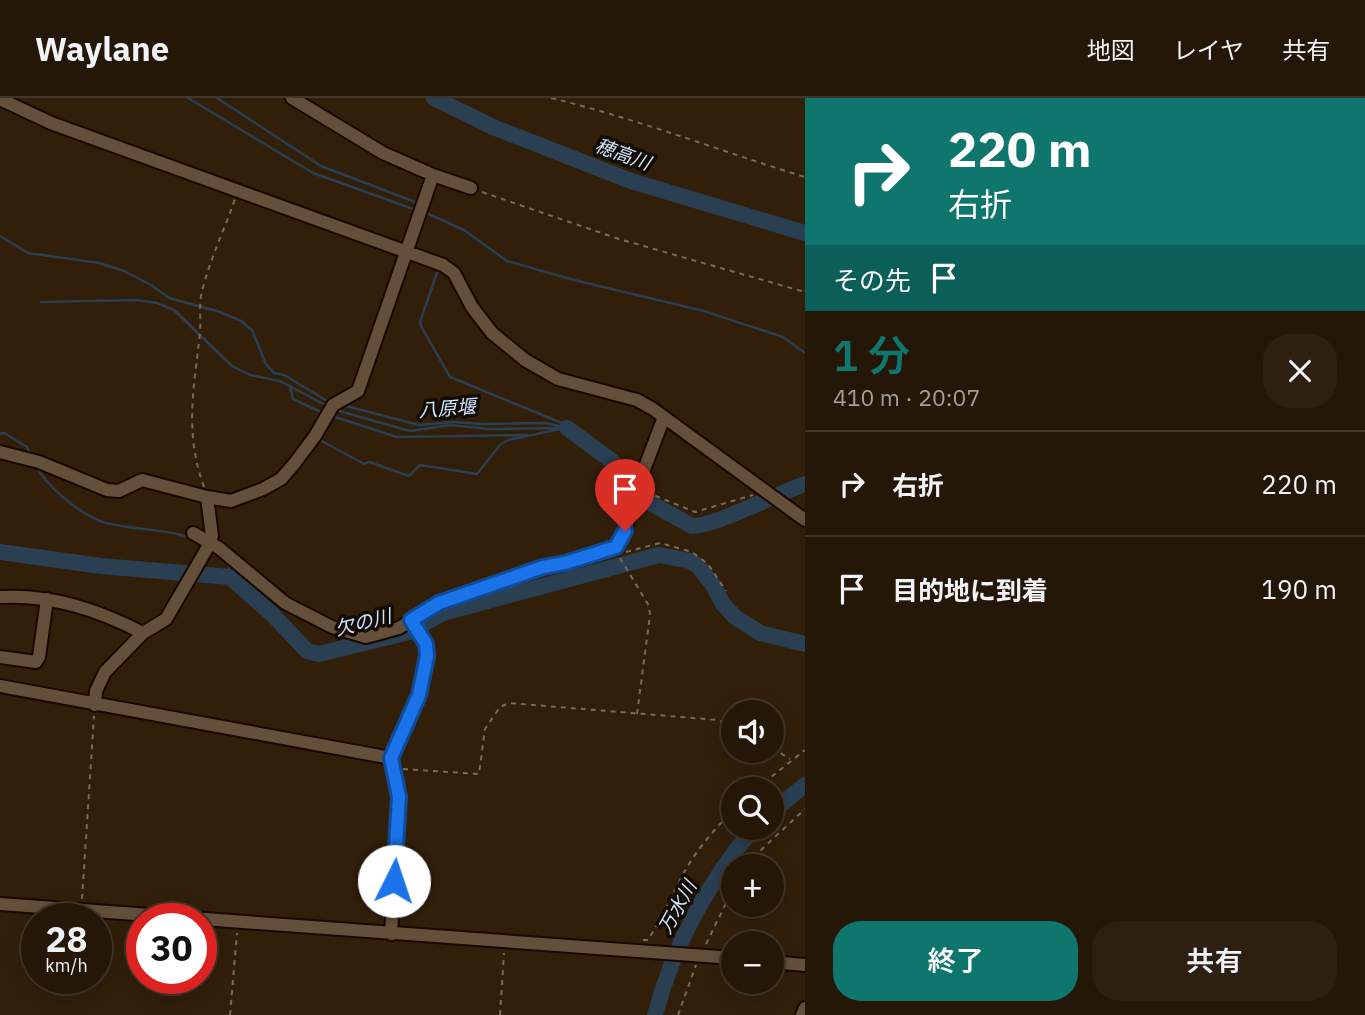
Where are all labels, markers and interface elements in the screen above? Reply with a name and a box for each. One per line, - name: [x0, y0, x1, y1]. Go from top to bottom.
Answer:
- text: Waylane: [35, 27, 169, 70]
- text: 地図: [1087, 34, 1135, 66]
- text: レイヤ: [1173, 34, 1244, 66]
- text: 共有: [1282, 34, 1330, 66]
- text: 220 m: [948, 117, 1092, 180]
- icon: right: [833, 126, 924, 217]
- water label: 穂高川: [592, 133, 656, 176]
- text: 右折: [948, 183, 1012, 225]
- icon: arrive: [925, 259, 963, 297]
- text: その先: [833, 263, 911, 297]
- text: 1 分: [833, 328, 910, 383]
- button: close: [1263, 334, 1337, 408]
- text: 410 m · 20:07: [833, 382, 980, 412]
- water label: 八原堰: [418, 394, 479, 422]
- pin: [595, 459, 655, 531]
- icon: right: [833, 465, 871, 503]
- text: 220 m: [1261, 467, 1337, 501]
- text: 右折: [892, 468, 944, 502]
- icon: arrive: [606, 470, 644, 508]
- icon: arrive: [833, 570, 871, 608]
- text: 190 m: [1261, 572, 1337, 606]
- text: 目的地に到着: [892, 573, 1048, 607]
- water label: 欠の川: [332, 603, 395, 641]
- map controls: [721, 700, 784, 994]
- button: sound: [721, 700, 784, 763]
- button: search: [721, 777, 784, 840]
- position arrow: [357, 844, 431, 918]
- button: +: [721, 854, 784, 917]
- water label: 万水川: [653, 875, 702, 938]
- speed limit sign: 30: [126, 903, 217, 994]
- text: 28: [45, 916, 88, 962]
- button: 終了: [833, 921, 1078, 1001]
- button: 共有: [1092, 921, 1337, 1001]
- button: −: [721, 931, 784, 994]
- text: km/h: [45, 954, 88, 977]

